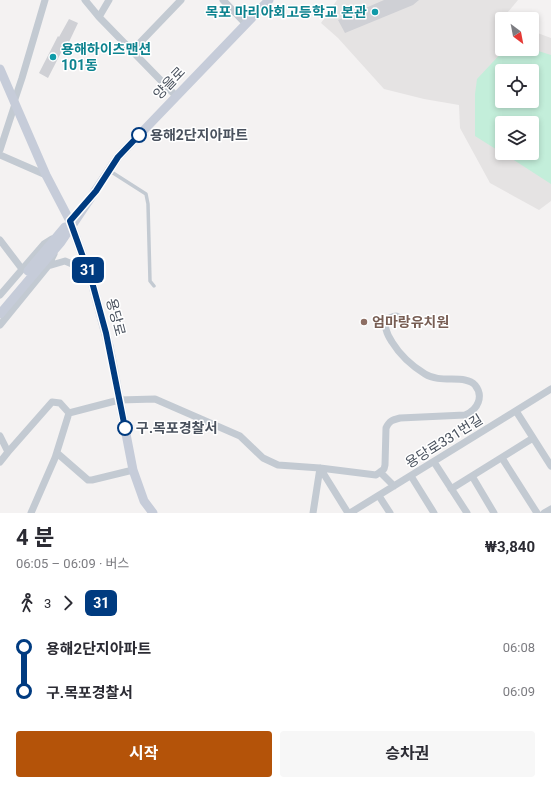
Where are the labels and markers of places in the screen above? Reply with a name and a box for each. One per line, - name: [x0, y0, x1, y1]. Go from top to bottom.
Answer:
- place label: 목포 마리아회고등학교 본관: [205, 4, 367, 20]
- marker: 목포 마리아회고등학교 본관: [370, 7, 380, 17]
- place label: 용해하이츠맨션 101동: [61, 41, 151, 73]
- marker: 용해하이츠맨션 101동: [48, 52, 58, 62]
- marker: 용해2단지아파트: [131, 127, 147, 143]
- place label: 용해2단지아파트: [150, 127, 248, 143]
- place label: 엄마랑유치원: [372, 314, 449, 330]
- marker: 엄마랑유치원: [359, 317, 369, 327]
- marker: 구.목포경찰서: [117, 420, 133, 436]
- place label: 구.목포경찰서: [136, 420, 217, 436]

